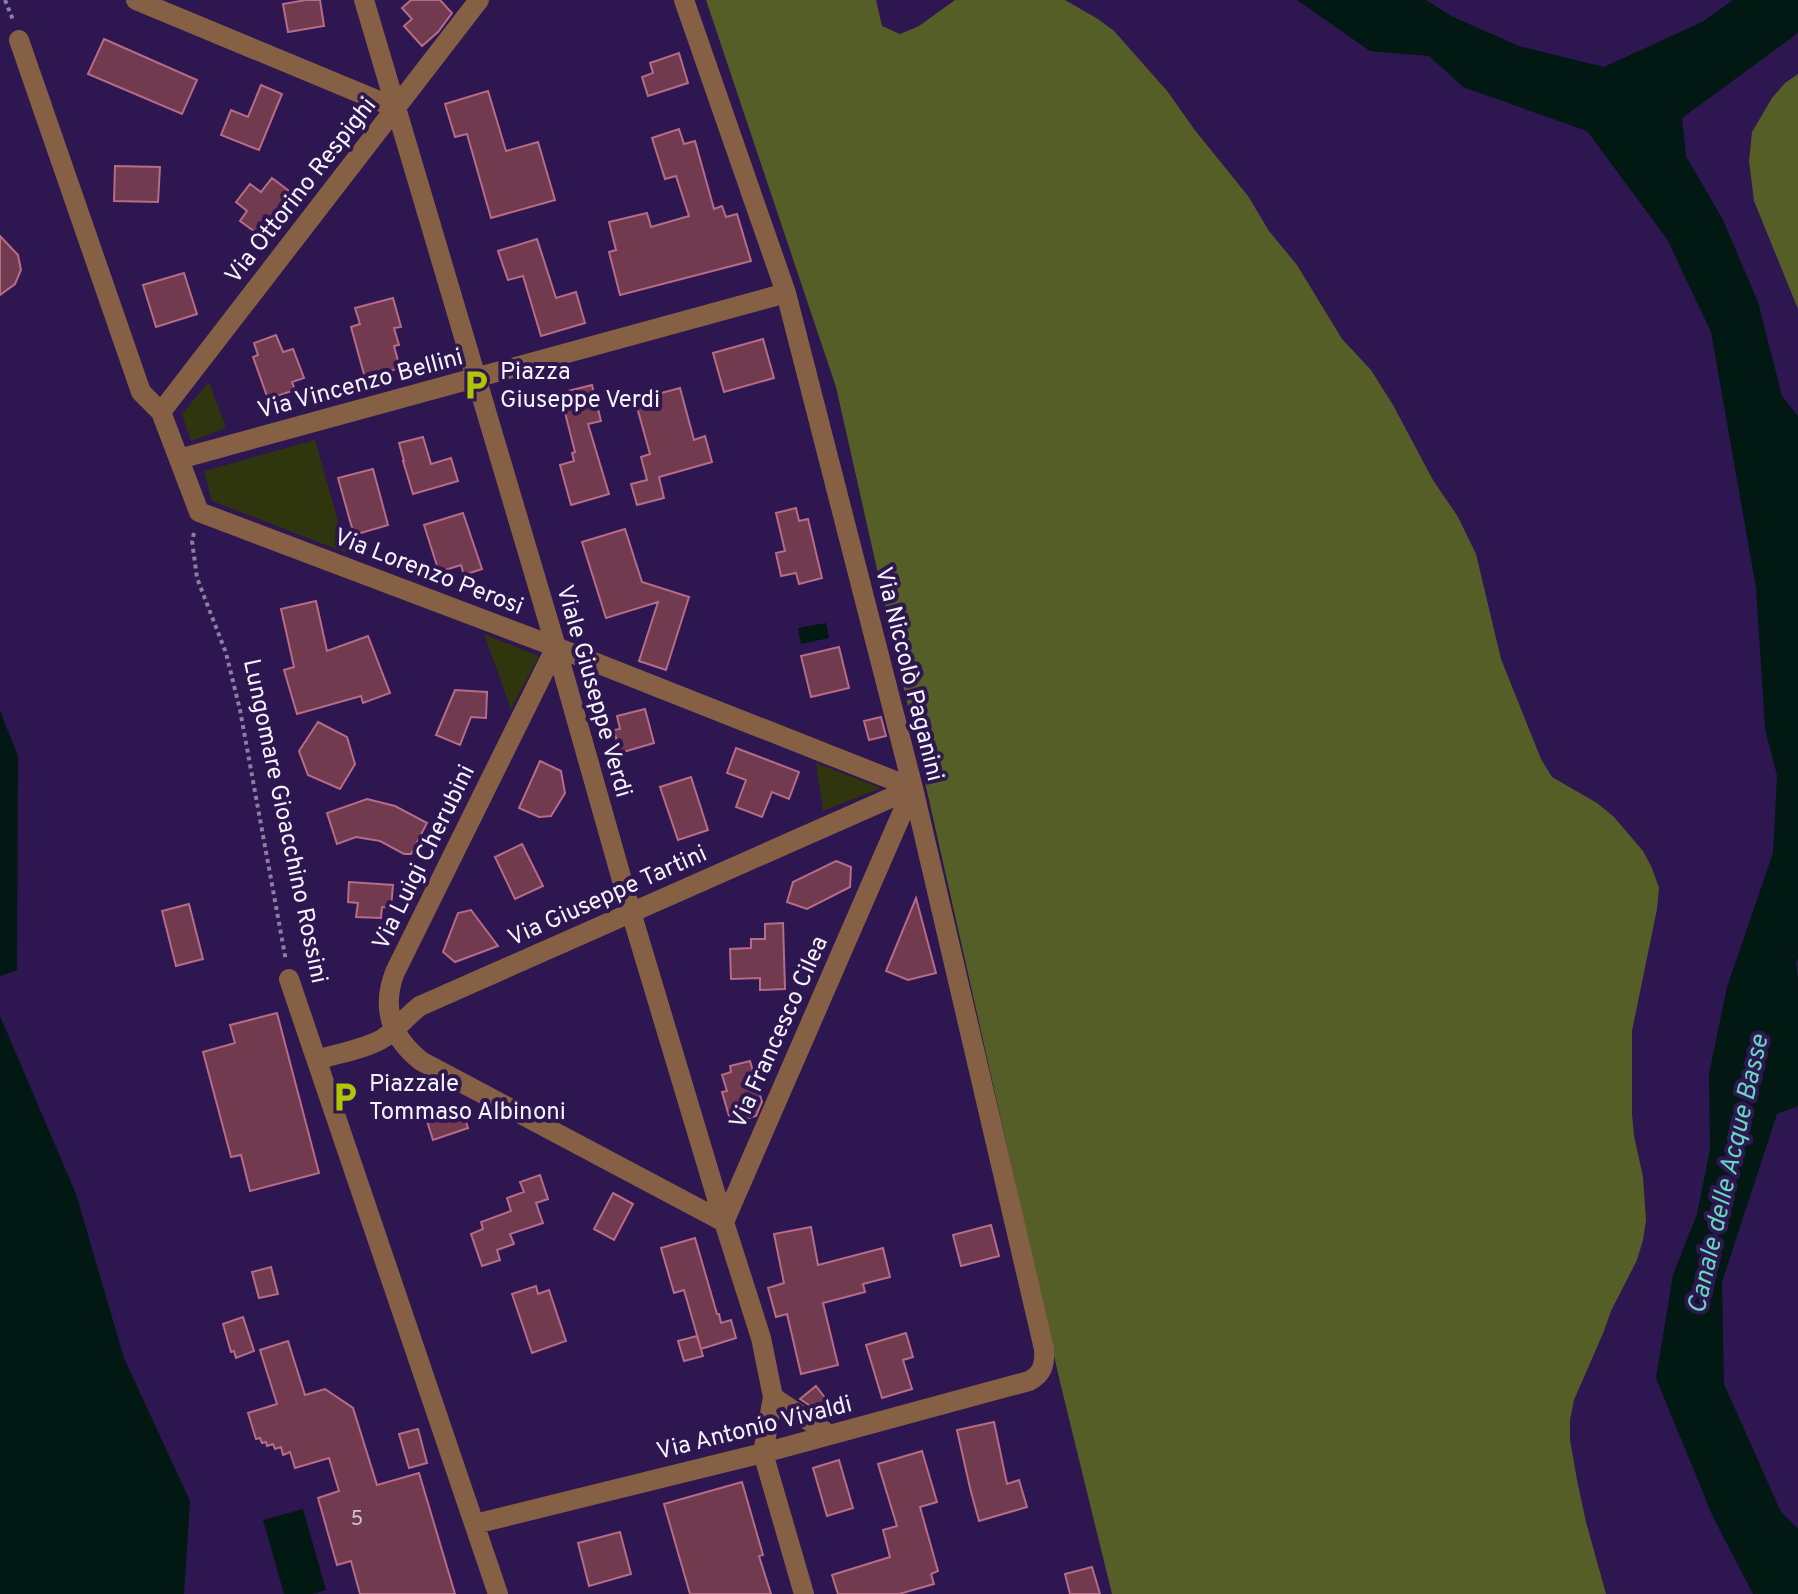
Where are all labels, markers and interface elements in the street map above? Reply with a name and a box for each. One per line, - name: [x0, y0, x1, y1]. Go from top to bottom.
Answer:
- street label: Via Ottorino Respighi: [219, 92, 384, 291]
- street label: Via Vincenzo Bellini: [254, 343, 467, 427]
- place label: Piazza Giuseppe Verdi: [500, 358, 660, 416]
- parking icon: Piazza Giuseppe Verdi: [459, 368, 493, 402]
- street label: Via Lorenzo Perosi: [329, 523, 527, 623]
- street label: Via Niccolò Paganini: [867, 564, 949, 785]
- street label: Viale Giuseppe Verdi: [548, 582, 638, 801]
- street label: Lungomare Gioacchino Rossini: [235, 656, 333, 986]
- street label: Via Luigi Cherubini: [367, 760, 483, 956]
- street label: Via Giuseppe Tartini: [504, 839, 712, 954]
- street label: Via Francesco Cilea: [724, 932, 836, 1134]
- water label: Canale delle Acque Basse: [1681, 1031, 1778, 1317]
- place label: Piazzale Tommaso Albinoni: [369, 1070, 566, 1128]
- parking icon: Piazzale Tommaso Albinoni: [328, 1080, 362, 1114]
- street label: Via Antonio Vivaldi: [654, 1390, 855, 1468]
- house number: 5: [351, 1507, 363, 1533]

